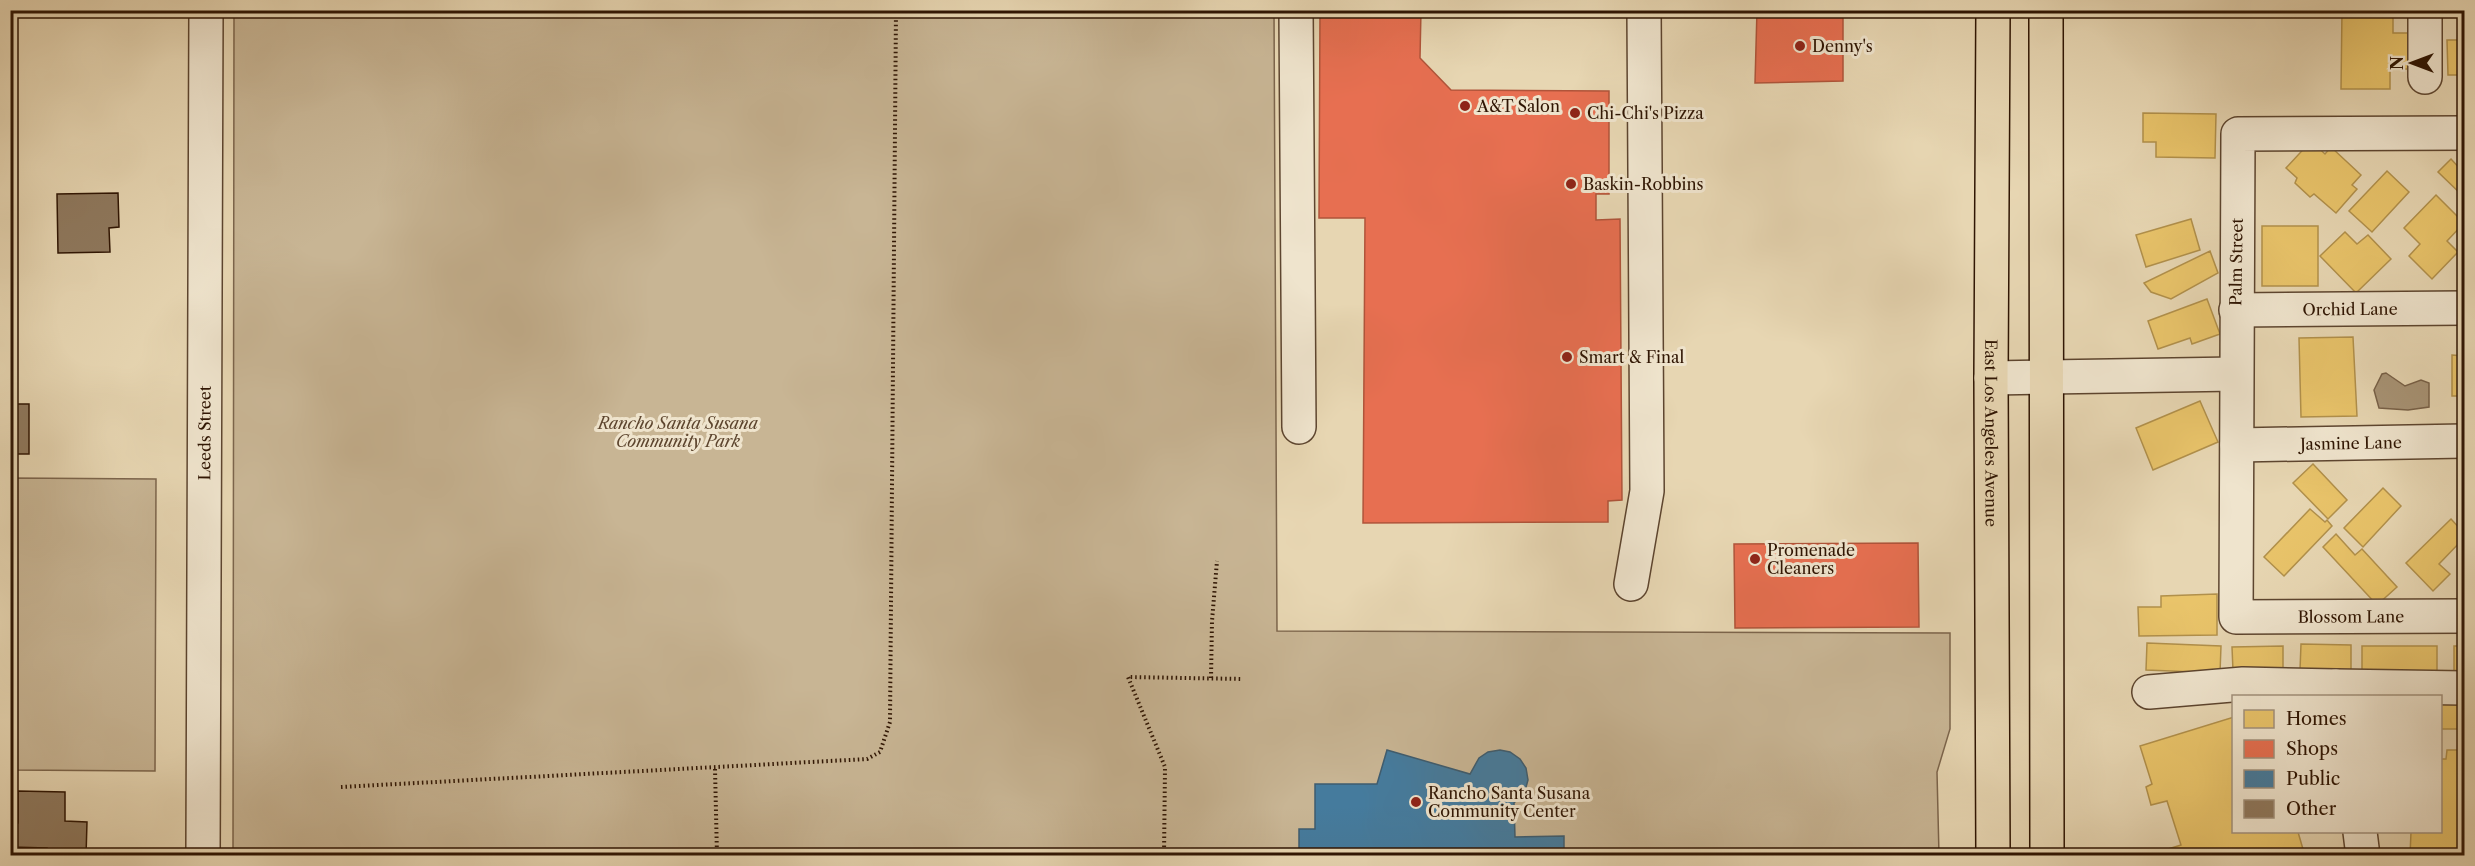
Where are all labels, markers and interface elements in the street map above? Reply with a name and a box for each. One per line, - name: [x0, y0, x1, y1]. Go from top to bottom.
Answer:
- north arrow: [2382, 33, 2442, 93]
- place label: Denny's: [1812, 36, 1873, 56]
- marker: Denny's: [1793, 39, 1807, 53]
- text: N: [2387, 56, 2407, 70]
- place label: A&T Salon: [1476, 96, 1560, 116]
- marker: A&T Salon: [1458, 99, 1472, 113]
- place label: Chi-Chi's Pizza: [1587, 103, 1704, 123]
- marker: Chi-Chi's Pizza: [1568, 106, 1582, 120]
- place label: Baskin-Robbins: [1583, 174, 1703, 194]
- marker: Baskin-Robbins: [1564, 177, 1578, 191]
- street label: Palm Street: [2225, 217, 2247, 306]
- street label: Orchid Lane: [2302, 299, 2398, 319]
- street label: East Los Angeles Avenue: [1981, 339, 2002, 527]
- place label: Smart & Final: [1579, 347, 1684, 367]
- marker: Smart & Final: [1560, 350, 1574, 364]
- street label: Leeds Street: [194, 385, 215, 480]
- park label: Rancho Santa Susana Community Park: [596, 413, 758, 451]
- street label: Jasmine Lane: [2297, 432, 2402, 454]
- place label: Promenade Cleaners: [1767, 540, 1855, 578]
- marker: Promenade Cleaners: [1748, 552, 1762, 566]
- street label: Blossom Lane: [2298, 606, 2404, 627]
- legend: [2232, 695, 2442, 833]
- text: Homes: [2286, 708, 2347, 730]
- text: Shops: [2286, 738, 2338, 760]
- text: Public: [2286, 768, 2340, 790]
- place label: Rancho Santa Susana Community Center: [1428, 783, 1591, 821]
- marker: Rancho Santa Susana Community Center: [1409, 795, 1423, 809]
- text: Other: [2286, 798, 2337, 820]

